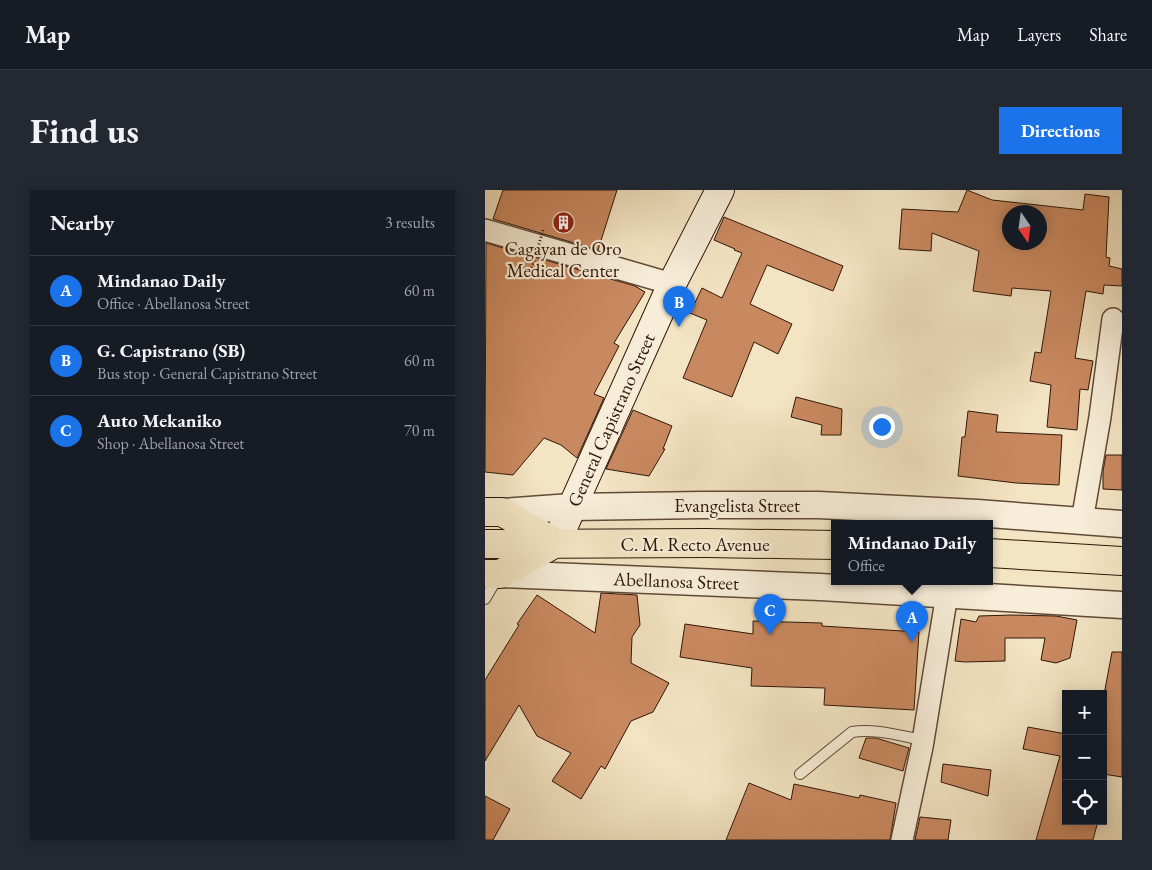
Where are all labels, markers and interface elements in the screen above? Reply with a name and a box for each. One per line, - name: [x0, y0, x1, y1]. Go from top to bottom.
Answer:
- text: Map: [25, 19, 70, 50]
- text: Map: [957, 23, 989, 46]
- text: Layers: [1017, 23, 1061, 46]
- text: Share: [1089, 23, 1127, 46]
- button: Directions: [999, 107, 1122, 154]
- text: Find us: [30, 108, 139, 153]
- north arrow: [1002, 205, 1047, 250]
- text: Nearby: [50, 209, 114, 236]
- building icon: Cagayan de Oro Medical Center: [551, 210, 575, 234]
- text: 3 results: [385, 212, 435, 233]
- place label: Cagayan de Oro Medical Center: [504, 236, 622, 283]
- text: Mindanao Daily: [97, 268, 226, 293]
- text: A: [60, 280, 72, 301]
- text: 60 m: [404, 280, 435, 301]
- pin: B: [663, 286, 695, 327]
- text: Office · Abellanosa Street: [97, 293, 250, 314]
- street label: General Capistrano Street: [561, 329, 661, 511]
- text: G. Capistrano (SB): [97, 338, 245, 363]
- text: B: [61, 350, 71, 371]
- text: 60 m: [404, 350, 435, 371]
- text: Bus stop · General Capistrano Street: [97, 363, 317, 384]
- text: Auto Mekaniko: [97, 408, 222, 433]
- your location: [869, 414, 895, 440]
- text: C: [60, 420, 72, 441]
- text: 70 m: [404, 420, 435, 441]
- text: Shop · Abellanosa Street: [97, 433, 244, 454]
- street label: Evangelista Street: [674, 493, 800, 518]
- popup: [831, 520, 993, 585]
- text: Mindanao Daily: [848, 530, 976, 555]
- street label: C. M. Recto Avenue: [620, 532, 770, 557]
- text: Office: [848, 555, 885, 576]
- street label: Abellanosa Street: [612, 566, 739, 596]
- pin: C: [754, 594, 786, 635]
- pin: A: [896, 601, 928, 642]
- map controls: [1062, 690, 1107, 825]
- button: +: [1062, 690, 1107, 735]
- button: −: [1062, 735, 1107, 780]
- button: locate: [1062, 780, 1107, 825]

